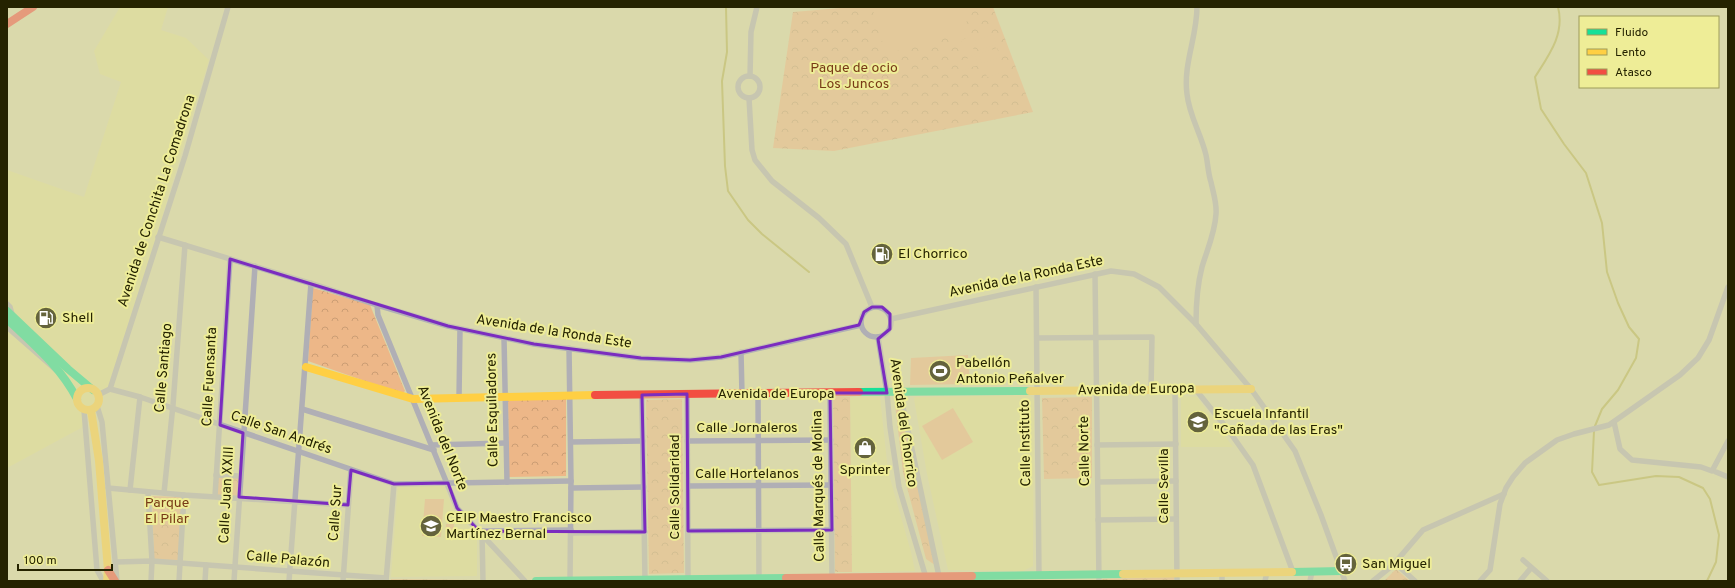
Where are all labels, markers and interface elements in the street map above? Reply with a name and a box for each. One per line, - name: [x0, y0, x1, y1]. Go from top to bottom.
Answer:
- legend: [1579, 16, 1719, 88]
- text: Fluido: [1615, 25, 1648, 41]
- text: Lento: [1615, 45, 1646, 61]
- park label: Paque de ocio Los Juncos: [810, 60, 898, 93]
- text: Atasco: [1615, 65, 1652, 81]
- street label: Avenida de Conchita La Comadrona: [115, 93, 199, 309]
- fuel station icon: El Chorrico: [869, 241, 895, 267]
- place label: El Chorrico: [898, 246, 968, 263]
- street label: Avenida de la Ronda Este: [947, 252, 1105, 302]
- fuel station icon: Shell: [33, 305, 59, 331]
- place label: Shell: [62, 310, 93, 327]
- street label: Avenida de la Ronda Este: [475, 311, 633, 353]
- street label: Calle Santiago: [152, 322, 176, 414]
- street label: Calle Fuensanta: [199, 327, 221, 427]
- street label: Calle Esquiladores: [484, 353, 502, 467]
- place label: Pabellón Antonio Peñalver: [956, 355, 1065, 388]
- street label: Avenida del Chorrico: [886, 357, 920, 489]
- sports icon: Pabellón Antonio Peñalver: [927, 358, 953, 384]
- street label: Avenida de Europa: [1077, 380, 1195, 400]
- street label: Avenida del Norte: [413, 383, 471, 493]
- street label: Avenida de Europa: [718, 386, 834, 403]
- street label: Calle Instituto: [1017, 399, 1035, 487]
- place label: Escuela Infantil "Cañada de las Eras": [1214, 406, 1343, 439]
- street label: Calle San Andrés: [228, 408, 334, 458]
- school or university icon: Escuela Infantil "Cañada de las Eras": [1185, 409, 1211, 435]
- street label: Calle Marqués de Molina: [809, 410, 829, 562]
- street label: Calle Norte: [1076, 416, 1094, 486]
- street label: Calle Jornaleros: [696, 420, 798, 437]
- street label: Calle Solidaridad: [667, 434, 684, 540]
- shop icon: Sprinter: [852, 435, 878, 461]
- street label: Calle Juan XXIII: [216, 446, 238, 544]
- street label: Calle Sevilla: [1156, 448, 1173, 524]
- place label: Sprinter: [839, 462, 891, 479]
- street label: Calle Hortelanos: [695, 466, 799, 483]
- street label: Calle Sur: [326, 484, 346, 542]
- park label: Parque El Pilar: [145, 495, 190, 528]
- place label: CEIP Maestro Francisco Martínez Bernal: [446, 510, 592, 543]
- school or university icon: CEIP Maestro Francisco Martínez Bernal: [418, 513, 444, 539]
- scale bar: [18, 546, 112, 572]
- street label: Calle Palazón: [245, 548, 331, 572]
- bus stop icon: San Miguel: [1333, 551, 1359, 577]
- text: 100 m: [24, 553, 57, 569]
- place label: San Miguel: [1362, 556, 1431, 573]

